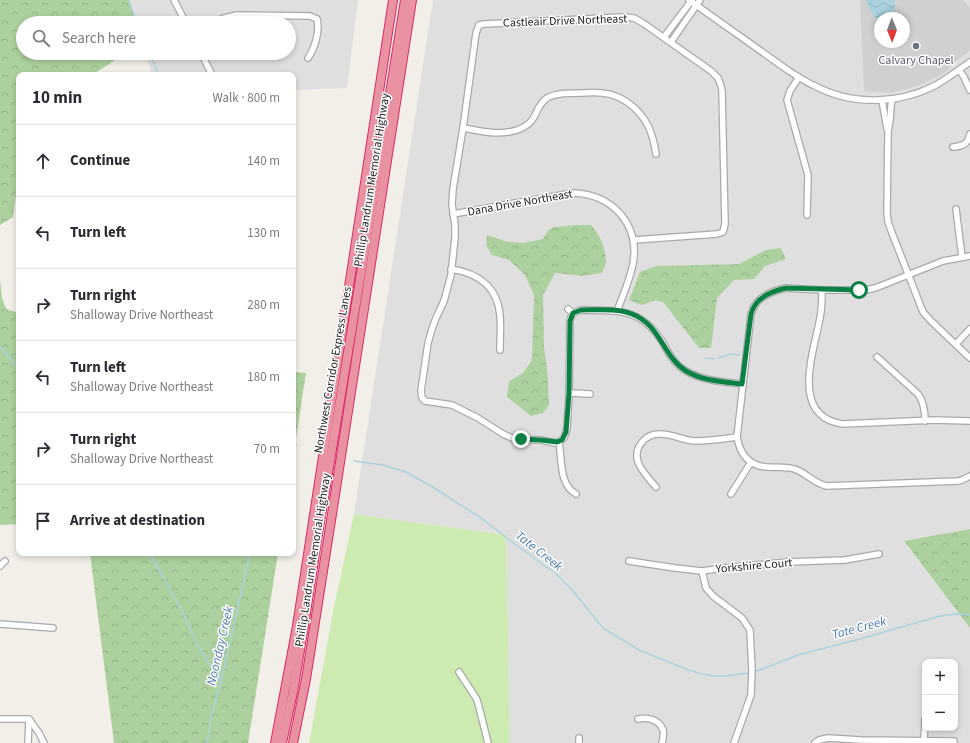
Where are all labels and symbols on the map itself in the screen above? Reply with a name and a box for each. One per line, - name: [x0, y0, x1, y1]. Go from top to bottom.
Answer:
- street label: Castleair Drive Northeast: [503, 10, 627, 32]
- north arrow: [874, 12, 910, 48]
- marker: Calvary Chapel: [911, 41, 921, 51]
- place label: Calvary Chapel: [879, 52, 953, 69]
- street label: Phillip Landrum Memorial Highway: [350, 91, 394, 268]
- street label: Dana Drive Northeast: [466, 185, 574, 221]
- route start: [850, 281, 868, 299]
- street label: Northwest Corridor Express Lanes: [310, 285, 356, 455]
- route end: [512, 430, 530, 448]
- street label: Phillip Landrum Memorial Highway: [291, 471, 335, 648]
- water label: Tate Creek: [512, 527, 567, 576]
- street label: Yorkshire Court: [714, 554, 793, 578]
- water label: Noonday Creek: [202, 604, 238, 687]
- water label: Tate Creek: [830, 612, 889, 644]

